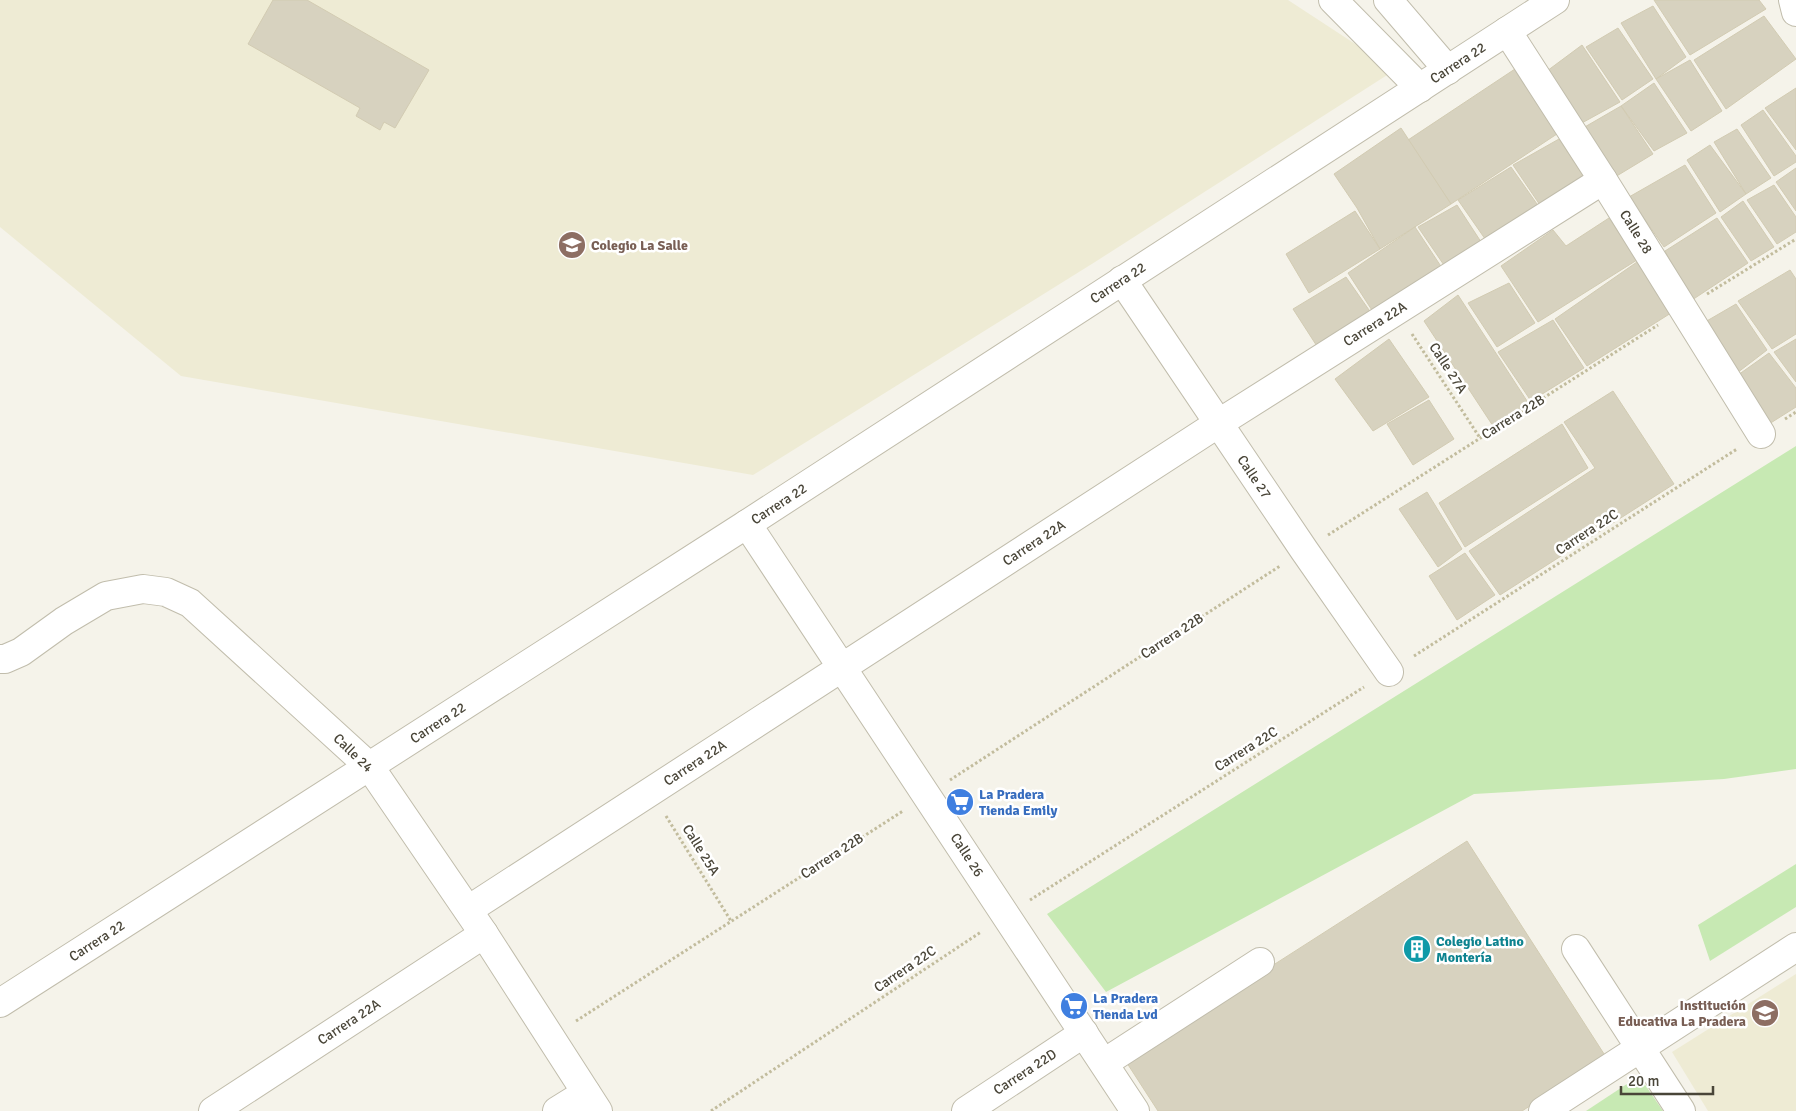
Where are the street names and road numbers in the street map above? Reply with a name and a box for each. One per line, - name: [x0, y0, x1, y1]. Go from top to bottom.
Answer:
- street label: Carrera 22: [1427, 39, 1489, 87]
- street label: Calle 28: [1616, 207, 1656, 257]
- street label: Carrera 22: [1087, 259, 1149, 307]
- street label: Carrera 22A: [1340, 298, 1410, 350]
- street label: Calle 27A: [1425, 339, 1471, 397]
- street label: Carrera 22B: [1478, 391, 1548, 443]
- street label: Calle 27: [1233, 452, 1275, 502]
- street label: Carrera 22: [748, 480, 810, 528]
- street label: Carrera 22C: [1552, 505, 1622, 559]
- street label: Carrera 22A: [999, 516, 1069, 570]
- street label: Carrera 22B: [1137, 609, 1207, 663]
- street label: Carrera 22: [407, 699, 469, 747]
- street label: Carrera 22C: [1211, 723, 1281, 775]
- street label: Calle 24: [330, 730, 377, 776]
- street label: Carrera 22A: [660, 736, 730, 790]
- street label: Calle 25A: [679, 821, 724, 879]
- street label: Carrera 22B: [797, 829, 867, 883]
- street label: Calle 26: [947, 830, 987, 880]
- street label: Carrera 22: [66, 917, 128, 965]
- street label: Carrera 22C: [871, 942, 939, 996]
- street label: Carrera 22A: [314, 995, 384, 1049]
- street label: Carrera 22D: [990, 1045, 1060, 1099]

